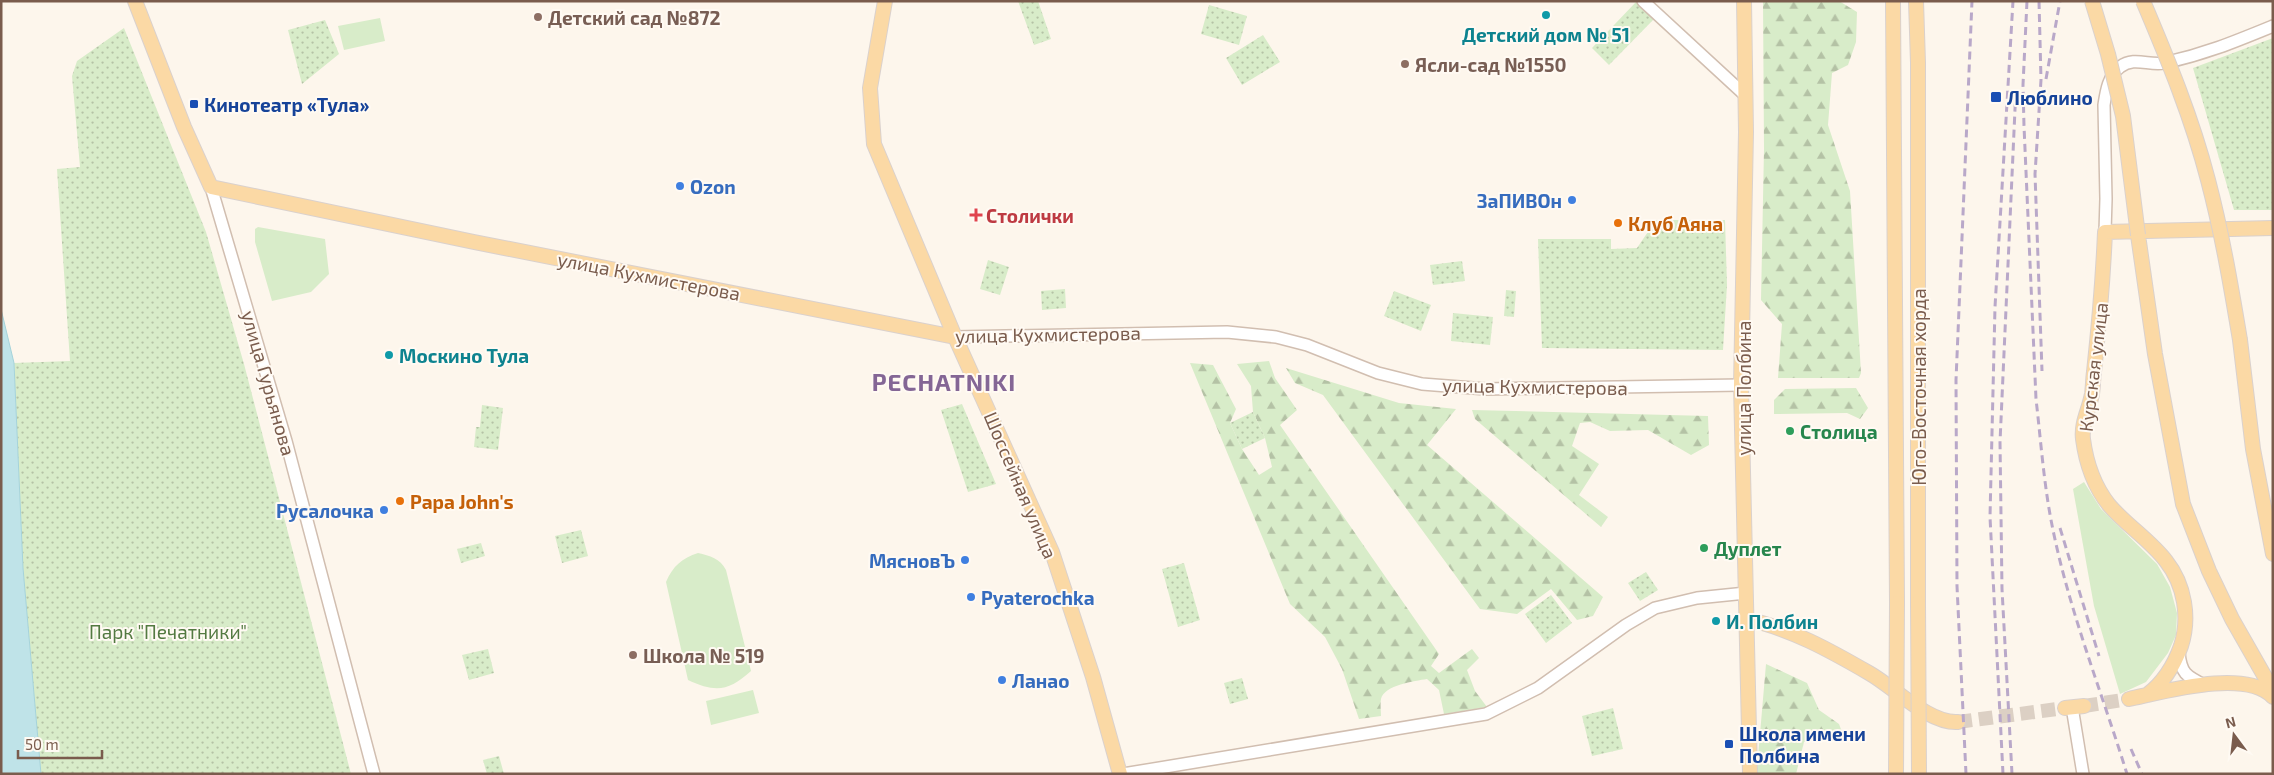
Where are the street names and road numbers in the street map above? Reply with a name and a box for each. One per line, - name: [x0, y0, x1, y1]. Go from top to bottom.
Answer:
- street label: улица Кухмистерова: [555, 247, 742, 306]
- street label: Юго-Восточная хорда: [1907, 288, 1930, 486]
- street label: Курская улица: [2074, 301, 2113, 433]
- street label: улица Гурьянова: [236, 308, 301, 458]
- street label: улица Кухмистерова: [955, 321, 1141, 348]
- street label: улица Полбина: [1732, 321, 1756, 456]
- street label: улица Кухмистерова: [1442, 373, 1628, 400]
- street label: Шоссейная улица: [979, 408, 1062, 562]

